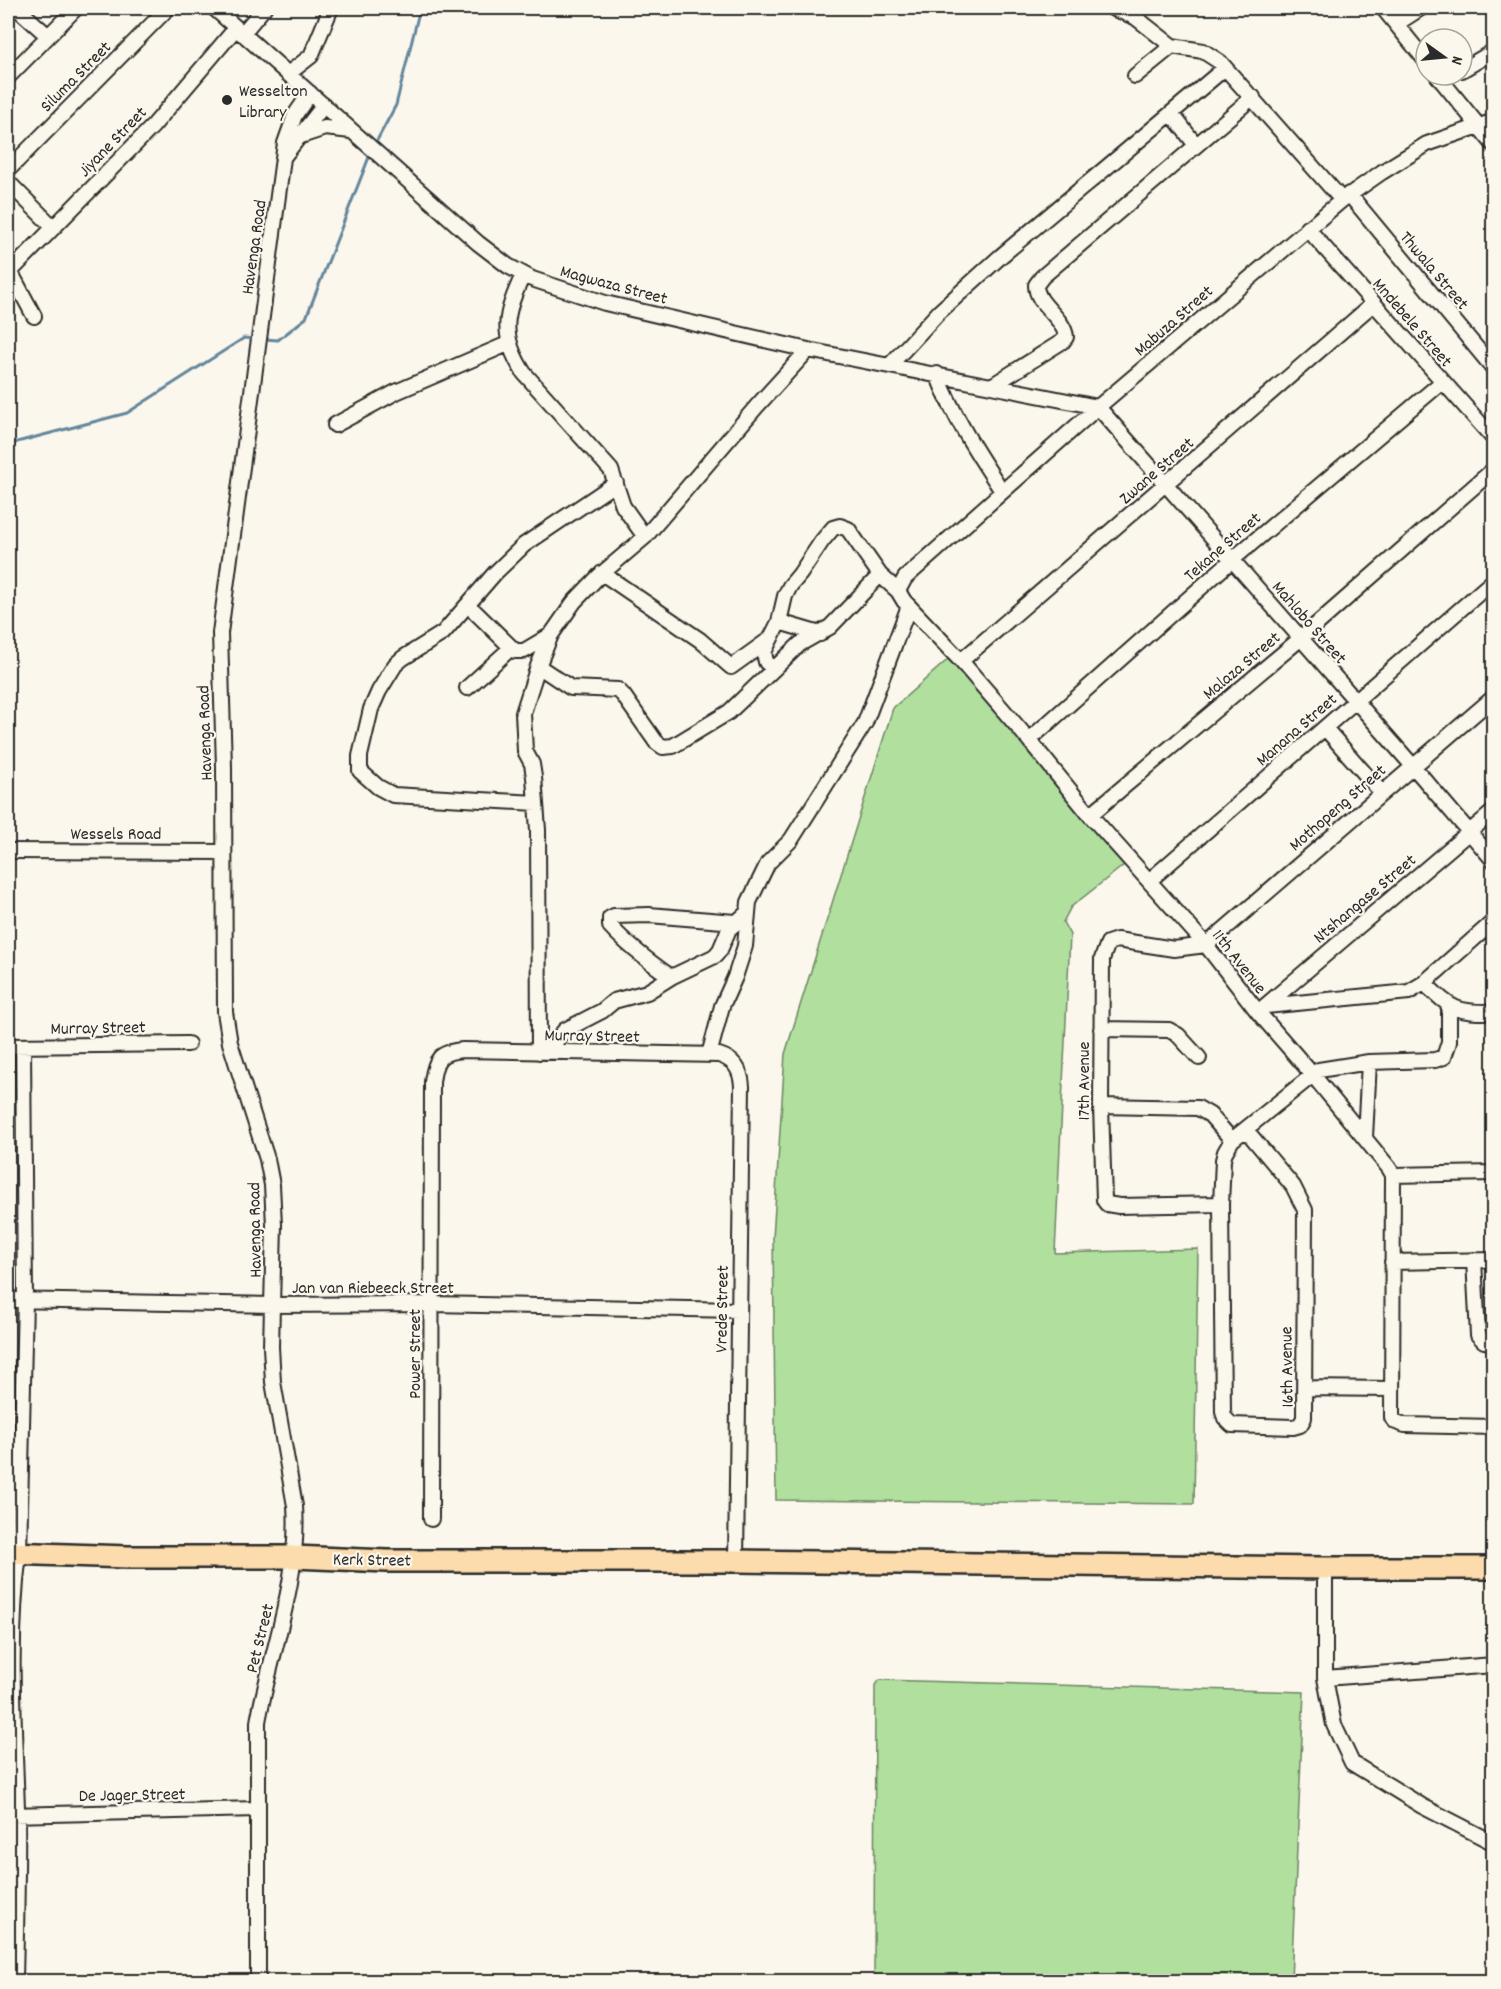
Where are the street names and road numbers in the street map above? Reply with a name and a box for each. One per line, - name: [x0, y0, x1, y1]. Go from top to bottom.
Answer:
- street label: Siluma Street: [35, 36, 118, 119]
- street label: Jiyane Street: [74, 102, 154, 184]
- street label: Havenga Road: [236, 198, 275, 296]
- street label: Thwala Street: [1393, 227, 1474, 317]
- street label: Magwaza Street: [557, 260, 670, 313]
- street label: Mndebele Street: [1365, 274, 1457, 374]
- street label: Mabuza Street: [1130, 280, 1220, 363]
- street label: Zwane Street: [1115, 432, 1201, 512]
- street label: Tekane Street: [1180, 507, 1268, 588]
- street label: Mahlobo Street: [1265, 576, 1352, 671]
- street label: Malaza Street: [1198, 627, 1287, 707]
- street label: Havenga Road: [192, 685, 221, 781]
- street label: Manana Street: [1252, 688, 1344, 773]
- street label: Mothopeng Street: [1285, 759, 1393, 858]
- street label: Wessels Road: [71, 823, 161, 848]
- street label: Ntshangase Street: [1309, 849, 1423, 951]
- street label: 11th Avenue: [1205, 925, 1271, 1000]
- street label: Murray Street: [50, 1016, 146, 1043]
- street label: Murray Street: [544, 1024, 640, 1051]
- street label: 17th Avenue: [1073, 1041, 1098, 1121]
- street label: Havenga Road: [243, 1182, 270, 1278]
- street label: Vrede Street: [710, 1265, 737, 1353]
- street label: Jan van Riebeeck Street: [292, 1277, 454, 1302]
- street label: Power Street: [404, 1309, 429, 1399]
- street label: 16th Avenue: [1275, 1326, 1302, 1408]
- street label: Kerk Street: [333, 1548, 412, 1575]
- street label: Pet Street: [241, 1601, 282, 1676]
- street label: De Jager Street: [78, 1783, 186, 1810]

